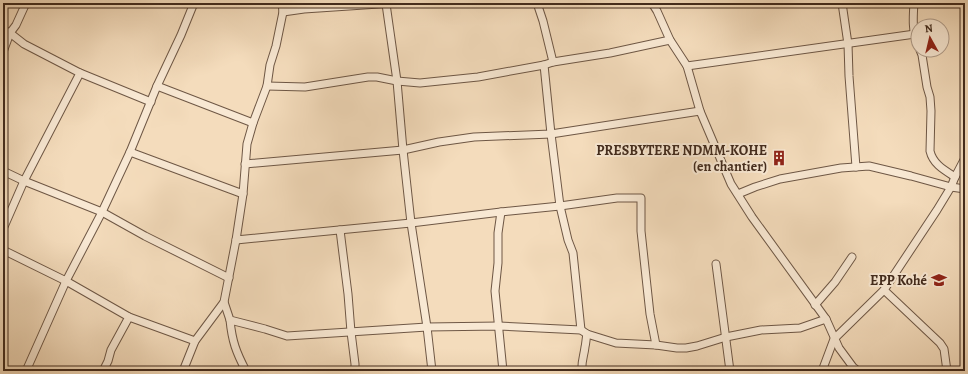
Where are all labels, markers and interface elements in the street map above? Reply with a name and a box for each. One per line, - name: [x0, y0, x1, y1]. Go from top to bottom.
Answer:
- north arrow: [910, 18, 950, 58]
- text: N: [924, 21, 934, 37]
- place label: PRESBYTERE NDMM-KOHE (en chantier): [596, 141, 767, 176]
- building icon: PRESBYTERE NDMM-KOHE (en chantier): [770, 149, 788, 167]
- place label: EPP Kohé: [870, 271, 928, 290]
- school or university icon: EPP Kohé: [930, 271, 948, 289]

